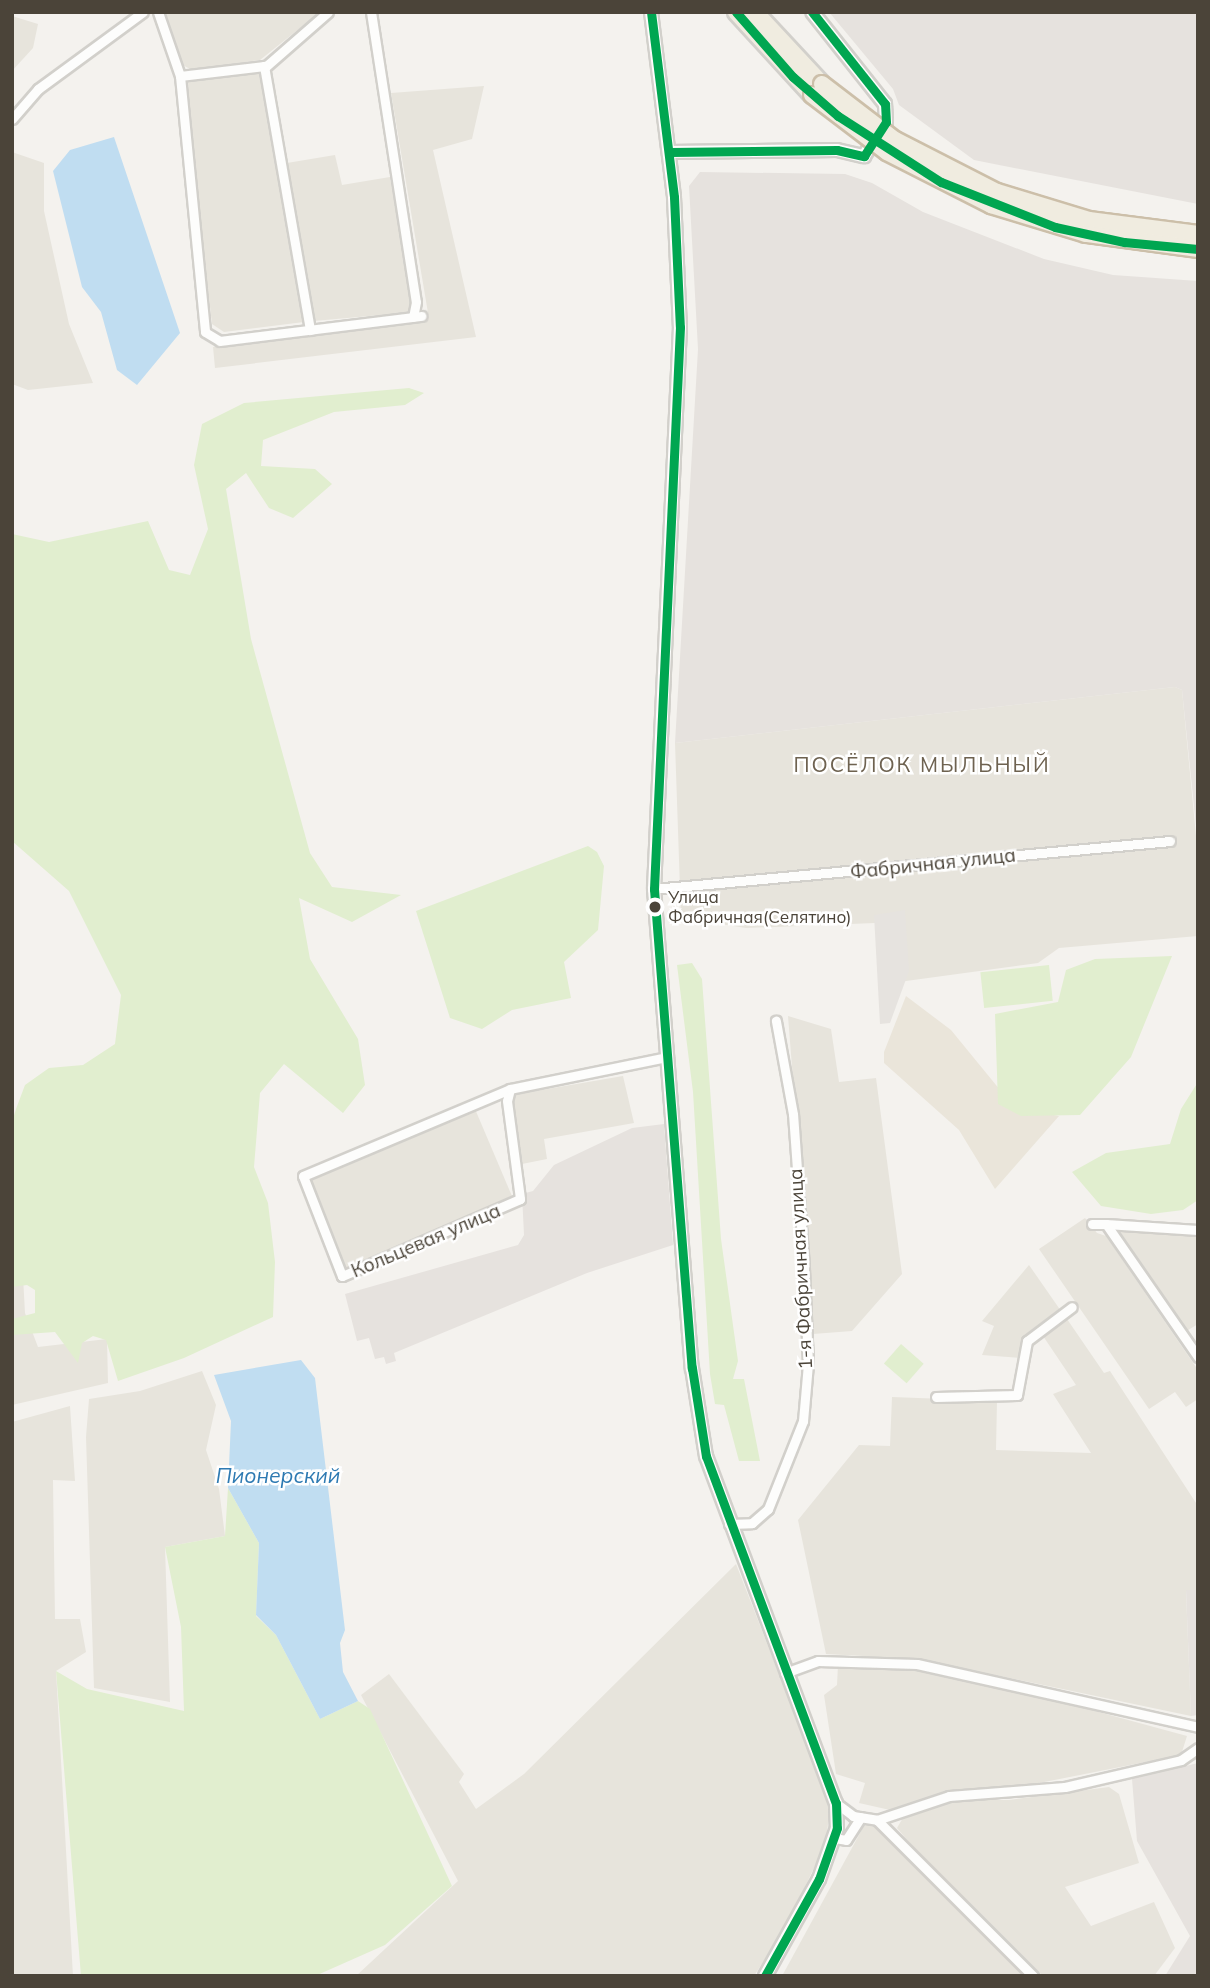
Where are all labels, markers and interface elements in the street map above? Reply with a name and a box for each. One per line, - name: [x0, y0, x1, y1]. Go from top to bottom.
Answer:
- district label: ПОСЁЛОК МЫЛЬНЫЙ: [795, 751, 1049, 777]
- street label: Фабричная улица: [849, 844, 1017, 884]
- place label: Улица Фабричная(Селятино): [668, 887, 852, 927]
- marker: Улица Фабричная(Селятино): [648, 900, 662, 914]
- street label: 1-я Фабричная улица: [784, 1168, 818, 1370]
- street label: Кольцевая улица: [348, 1199, 504, 1283]
- water label: Пионерский: [216, 1462, 340, 1488]

